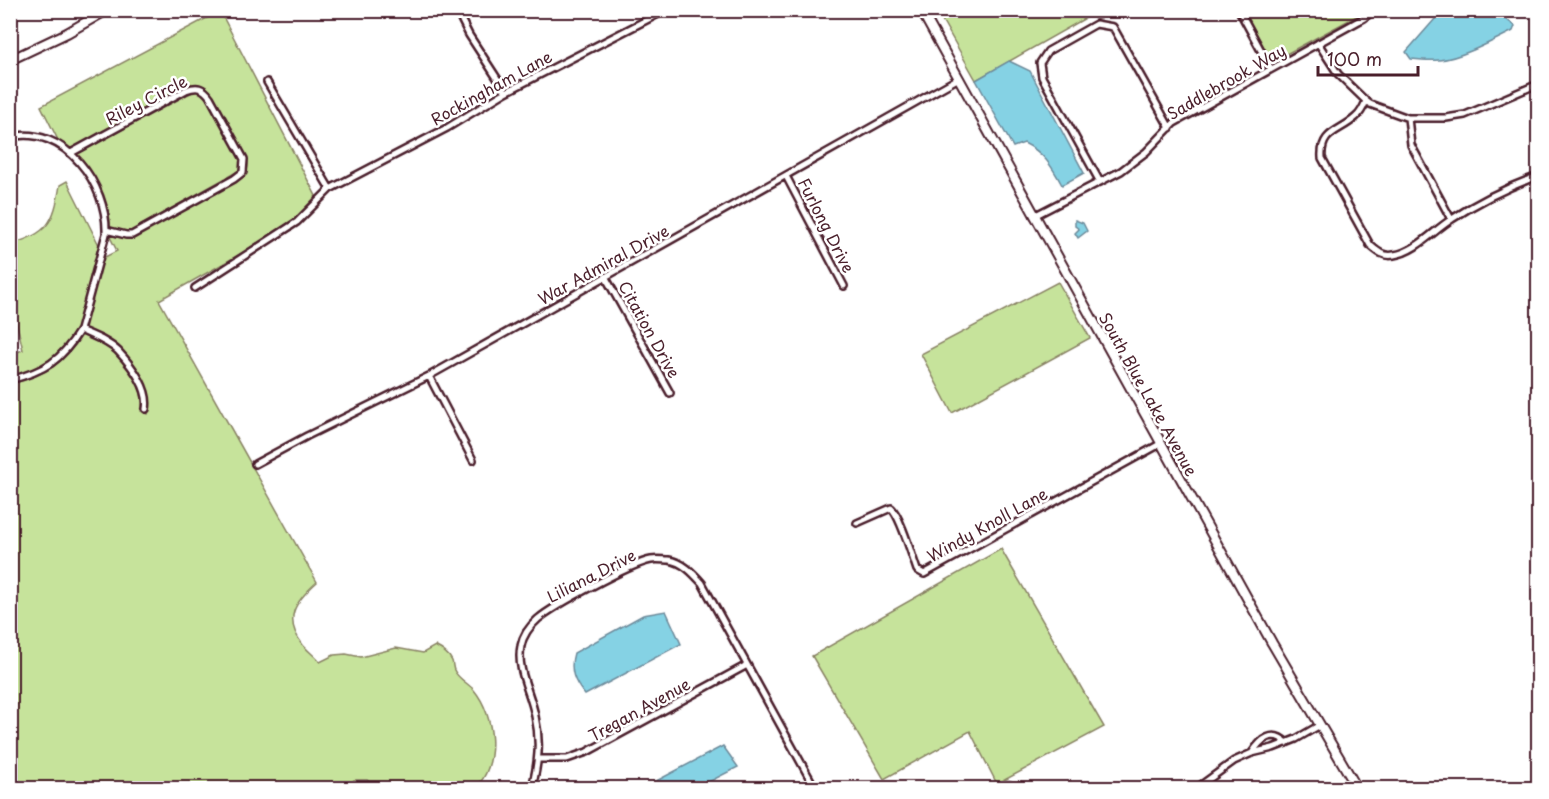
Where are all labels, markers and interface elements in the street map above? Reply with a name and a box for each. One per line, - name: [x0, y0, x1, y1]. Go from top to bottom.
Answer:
- street label: Saddlebrook Way: [1162, 37, 1290, 125]
- scale bar: [1318, 39, 1418, 77]
- street label: Rockingham Lane: [426, 44, 556, 130]
- text: 100 m: [1327, 45, 1382, 72]
- street label: Riley Circle: [101, 68, 191, 130]
- street label: Furlong Drive: [793, 173, 861, 277]
- street label: War Admiral Drive: [533, 218, 673, 310]
- street label: Citation Drive: [613, 276, 687, 382]
- street label: South Blue Lake Avenue: [1094, 308, 1204, 480]
- street label: Windy Knoll Lane: [922, 481, 1052, 567]
- street label: Liliana Drive: [542, 542, 640, 608]
- street label: Tregan Avenue: [584, 671, 694, 747]

